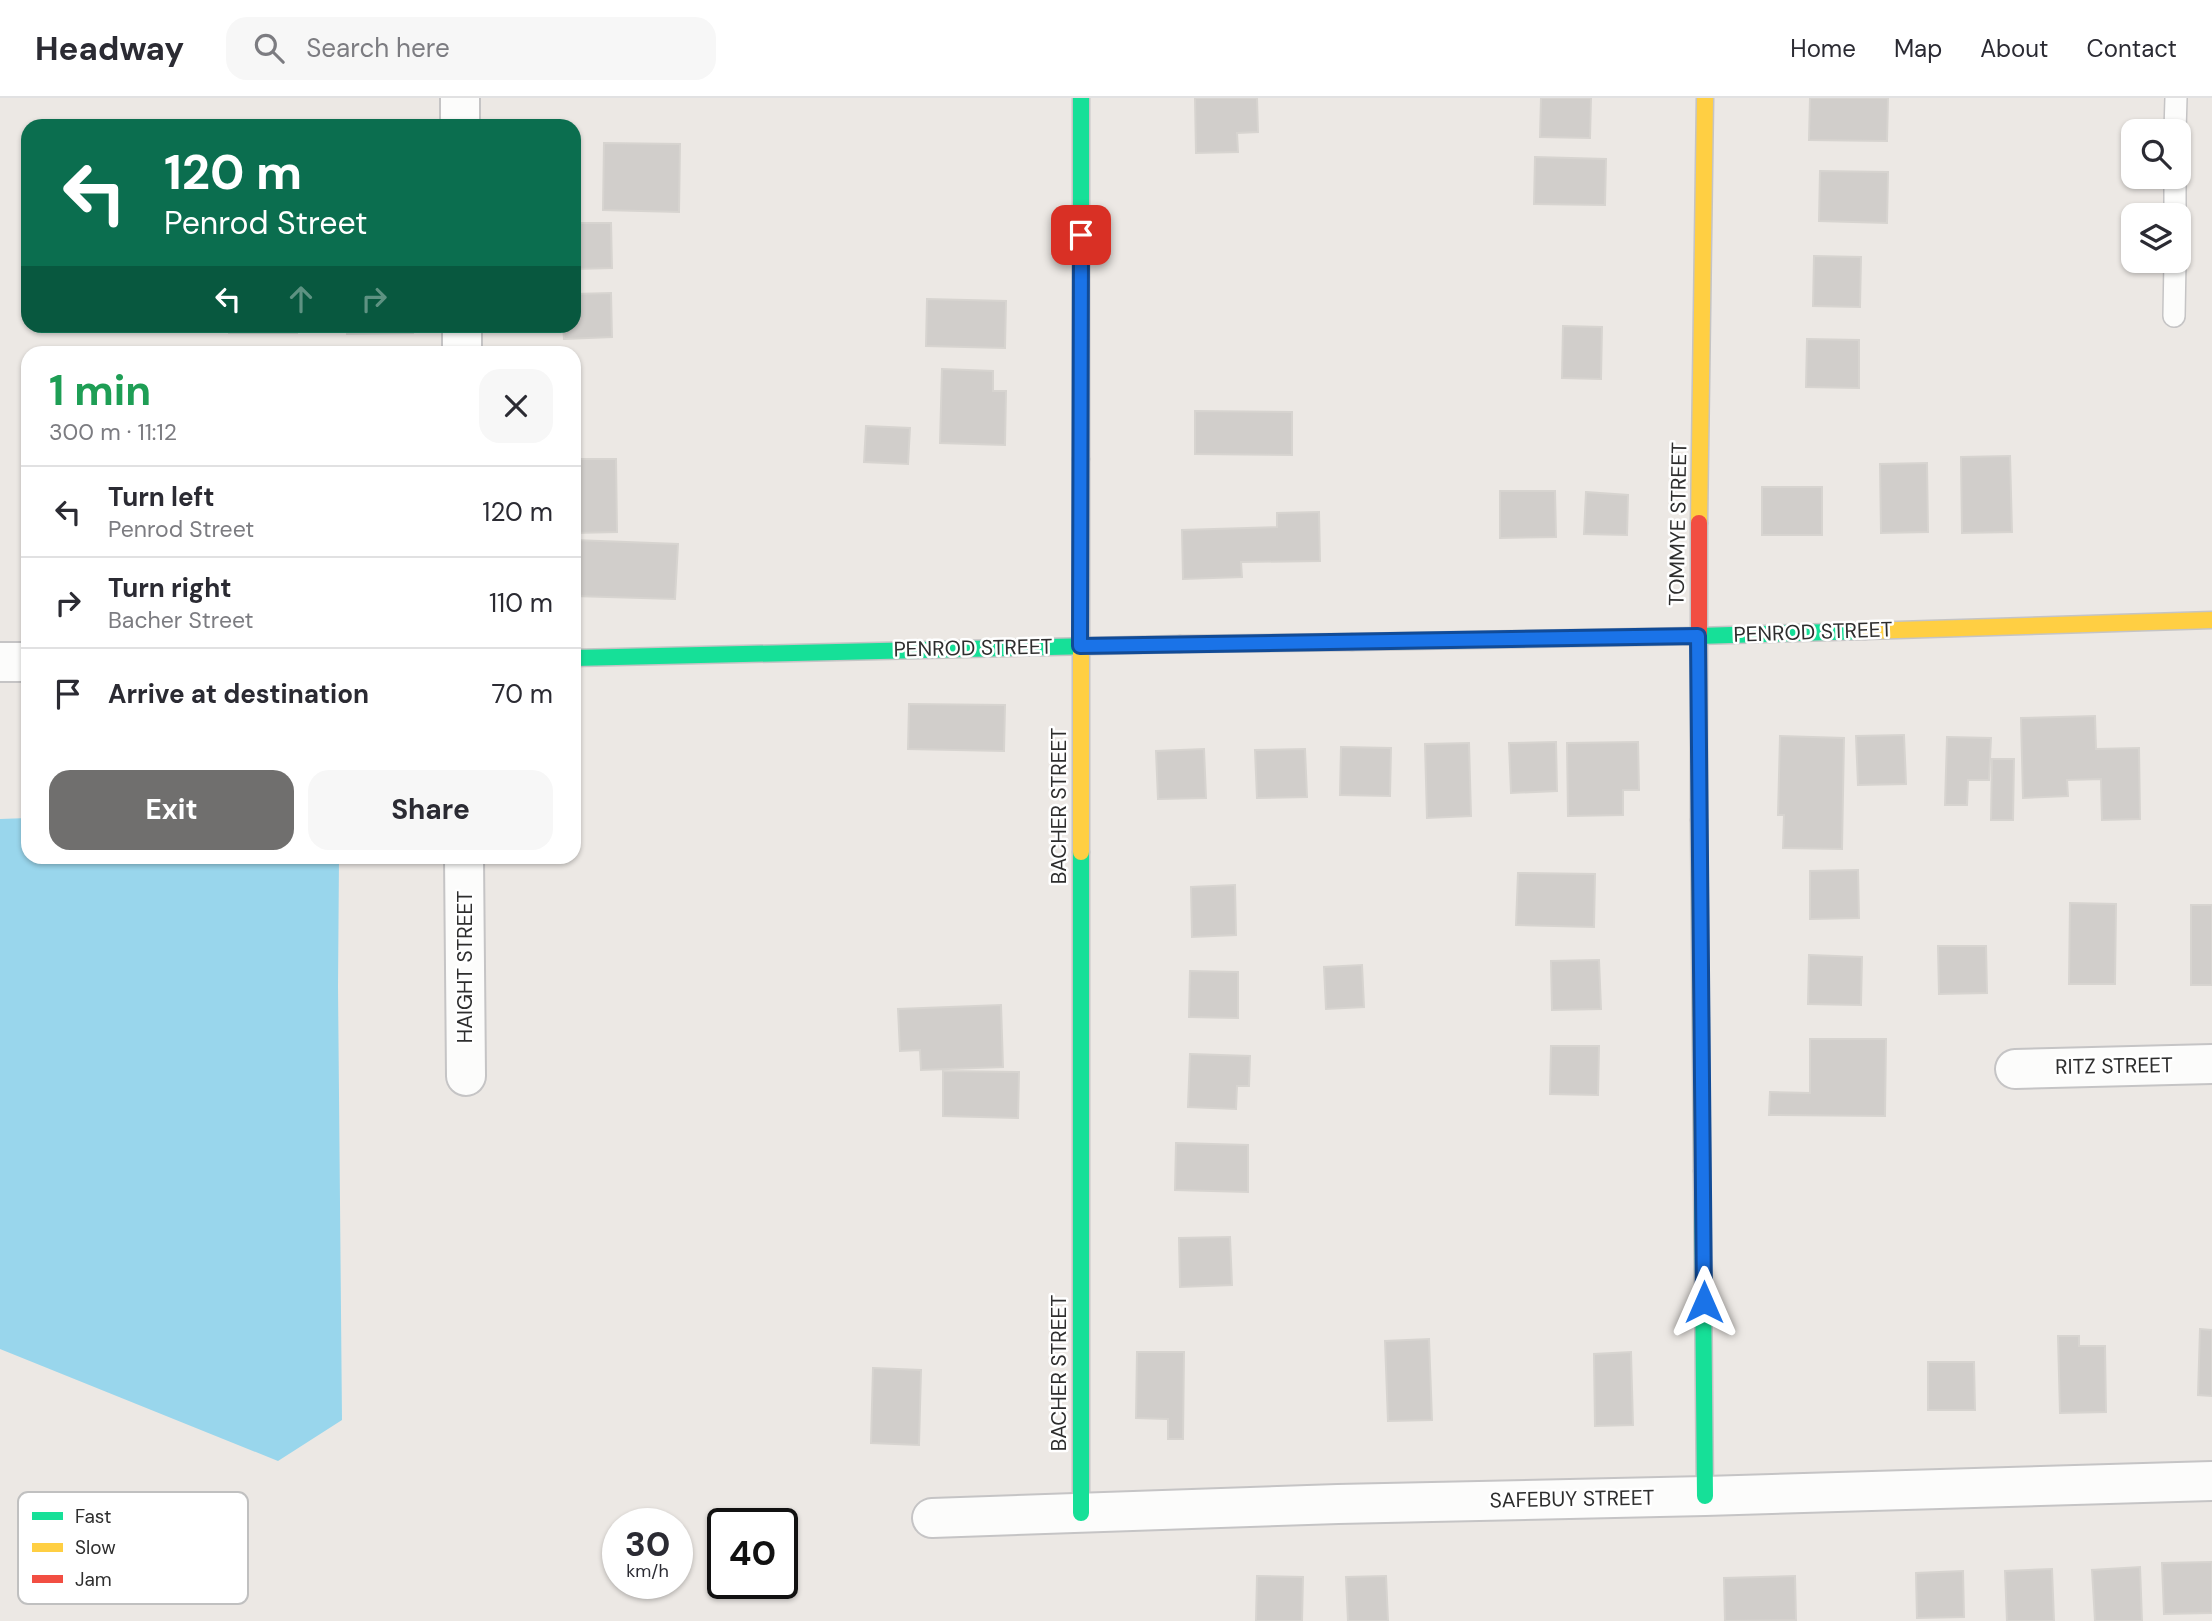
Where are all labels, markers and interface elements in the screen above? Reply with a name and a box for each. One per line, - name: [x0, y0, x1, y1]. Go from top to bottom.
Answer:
- search box: [226, 17, 716, 80]
- text: Headway: [35, 27, 184, 70]
- icon: search: [250, 29, 288, 67]
- text: Search here: [306, 31, 450, 65]
- text: Home: [1790, 33, 1856, 64]
- text: Map: [1894, 33, 1942, 64]
- text: About: [1980, 33, 2049, 64]
- text: Contact: [2087, 33, 2177, 64]
- map controls: [2121, 119, 2191, 273]
- button: search: [2121, 119, 2191, 189]
- text: 120 m: [164, 140, 302, 204]
- icon: left: [49, 147, 140, 238]
- text: Penrod Street: [164, 202, 368, 244]
- button: layers: [2121, 203, 2191, 273]
- pin: [1051, 205, 1111, 265]
- icon: arrive: [1062, 216, 1100, 254]
- icon: left: [209, 280, 247, 318]
- icon: ahead: [282, 280, 320, 318]
- icon: right: [355, 280, 393, 318]
- text: 1 min: [49, 363, 151, 418]
- button: close: [479, 369, 553, 443]
- text: 300 m · 11:12: [49, 417, 177, 447]
- street label: TOMMYE STREET: [1663, 442, 1693, 606]
- text: Turn left: [108, 480, 215, 514]
- icon: left: [49, 493, 87, 531]
- text: 120 m: [482, 495, 553, 529]
- text: Penrod Street: [108, 514, 254, 544]
- text: Turn right: [108, 571, 232, 605]
- icon: right: [49, 584, 87, 622]
- text: 110 m: [489, 586, 553, 620]
- text: Bacher Street: [108, 605, 254, 635]
- street label: PENROD STREET: [1733, 615, 1893, 649]
- street label: PENROD STREET: [893, 633, 1053, 663]
- icon: arrive: [49, 675, 87, 713]
- text: Arrive at destination: [108, 677, 369, 711]
- text: 70 m: [492, 677, 553, 711]
- street label: BACHER STREET: [1045, 728, 1073, 884]
- button: Exit: [49, 770, 294, 850]
- button: Share: [308, 770, 553, 850]
- street label: HAIGHT STREET: [451, 891, 479, 1043]
- street label: RITZ STREET: [2055, 1051, 2173, 1081]
- position arrow: [1667, 1265, 1741, 1339]
- street label: BACHER STREET: [1045, 1295, 1073, 1451]
- street label: SAFEBUY STREET: [1489, 1484, 1655, 1514]
- legend: [18, 1492, 248, 1604]
- text: Fast: [75, 1504, 111, 1529]
- speed limit sign: 40: [707, 1508, 798, 1599]
- text: 30: [625, 1521, 670, 1567]
- text: Slow: [75, 1535, 116, 1560]
- text: km/h: [626, 1559, 669, 1583]
- text: Jam: [75, 1567, 112, 1592]

